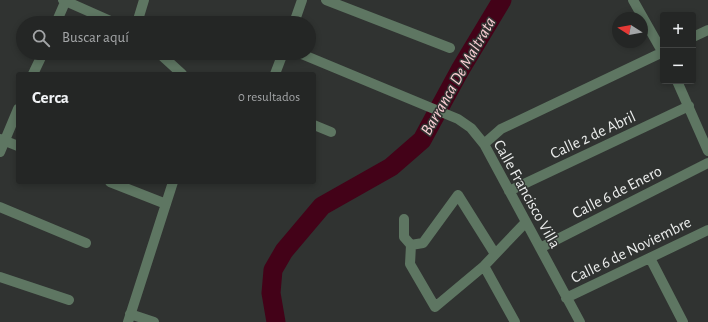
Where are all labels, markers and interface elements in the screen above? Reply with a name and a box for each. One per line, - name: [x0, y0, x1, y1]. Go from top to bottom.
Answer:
- north arrow: [612, 12, 648, 48]
- map controls: [660, 12, 696, 84]
- button: +: [660, 12, 696, 48]
- water label: Barranca De Maltrata: [417, 14, 499, 138]
- search box: [16, 16, 316, 60]
- icon: search: [30, 27, 52, 49]
- text: Buscar aquí: [62, 30, 129, 45]
- button: −: [660, 48, 696, 84]
- text: Cerca: [32, 89, 69, 106]
- text: 0 resultados: [238, 91, 300, 104]
- street label: Calle 2 de Abril: [548, 108, 638, 162]
- street label: Calle Francisco Villa: [491, 137, 563, 251]
- street label: Calle 6 de Enero: [570, 162, 665, 221]
- street label: Calle 6 de Noviembre: [568, 214, 694, 286]

